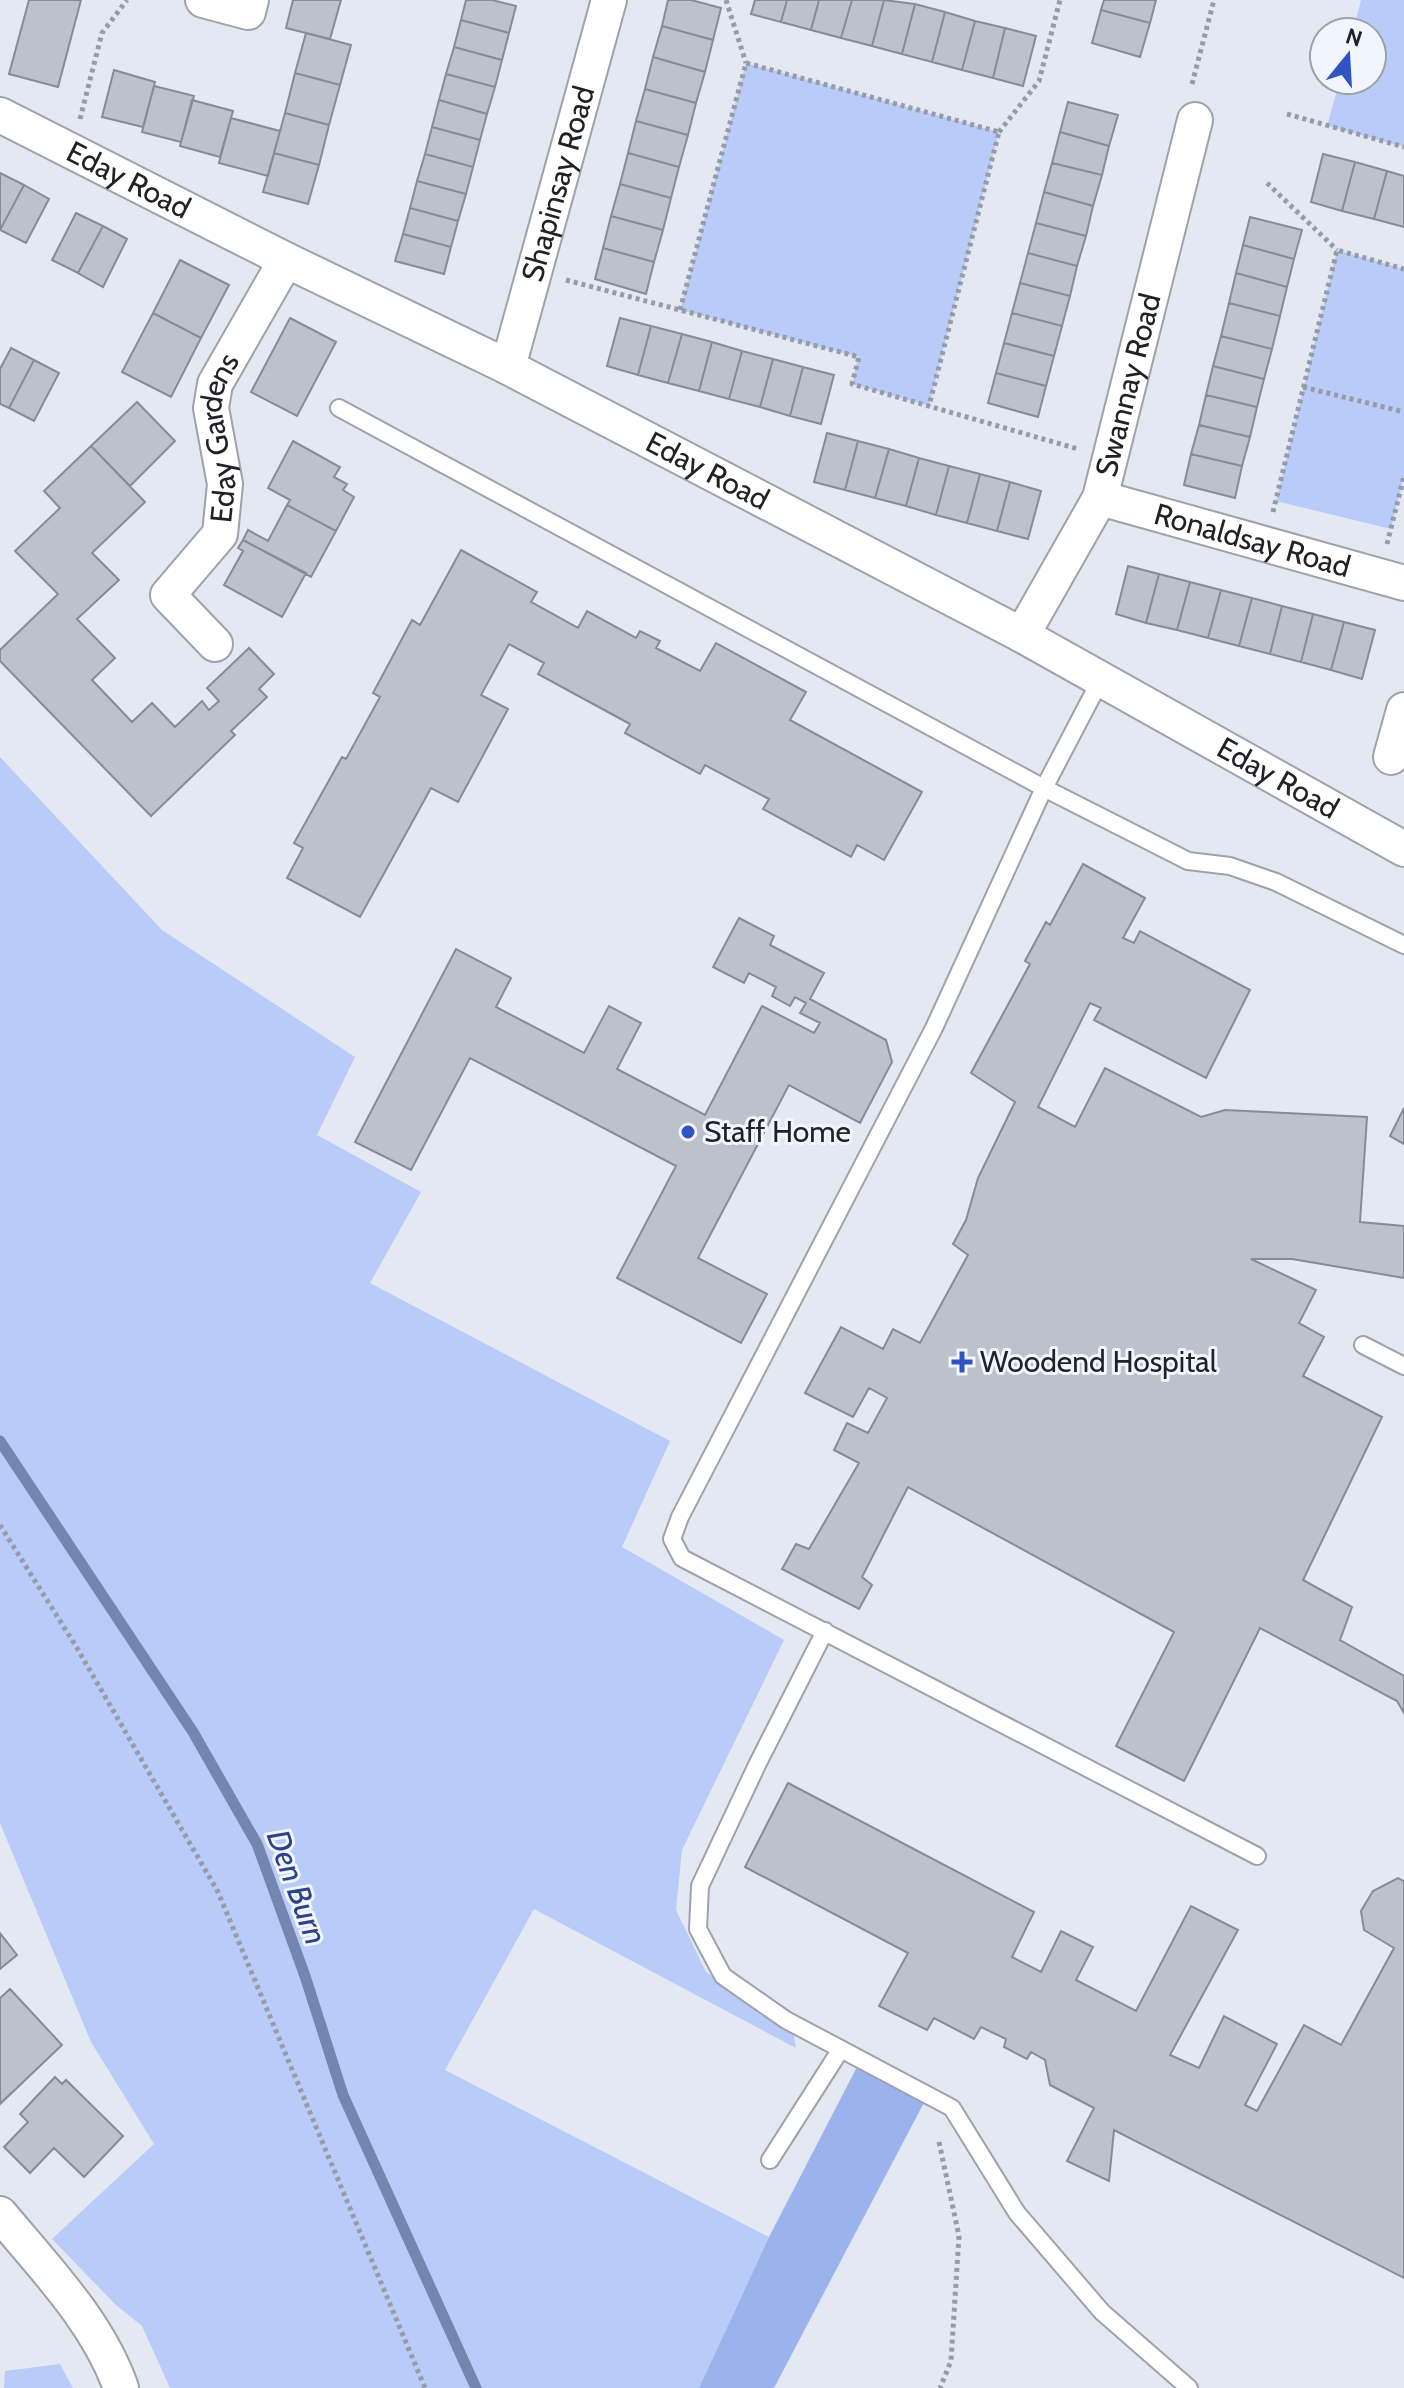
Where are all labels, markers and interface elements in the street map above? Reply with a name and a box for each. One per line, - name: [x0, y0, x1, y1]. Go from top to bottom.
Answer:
- north arrow: [1308, 16, 1388, 96]
- text: N: [1342, 22, 1366, 53]
- street label: Shapinsay Road: [513, 82, 602, 286]
- street label: Eday Road: [61, 133, 197, 226]
- street label: Swannay Road: [1087, 290, 1169, 481]
- street label: Eday Gardens: [192, 346, 247, 525]
- street label: Eday Road: [640, 423, 775, 518]
- street label: Ronaldsay Road: [1150, 495, 1355, 585]
- street label: Eday Road: [1211, 729, 1345, 827]
- place label: Staff Home: [704, 1113, 851, 1150]
- marker: Staff Home: [679, 1123, 697, 1141]
- place label: Woodend Hospital: [980, 1343, 1217, 1380]
- marker: Woodend Hospital: [951, 1351, 973, 1373]
- water label: Den Burn: [259, 1824, 336, 1949]

